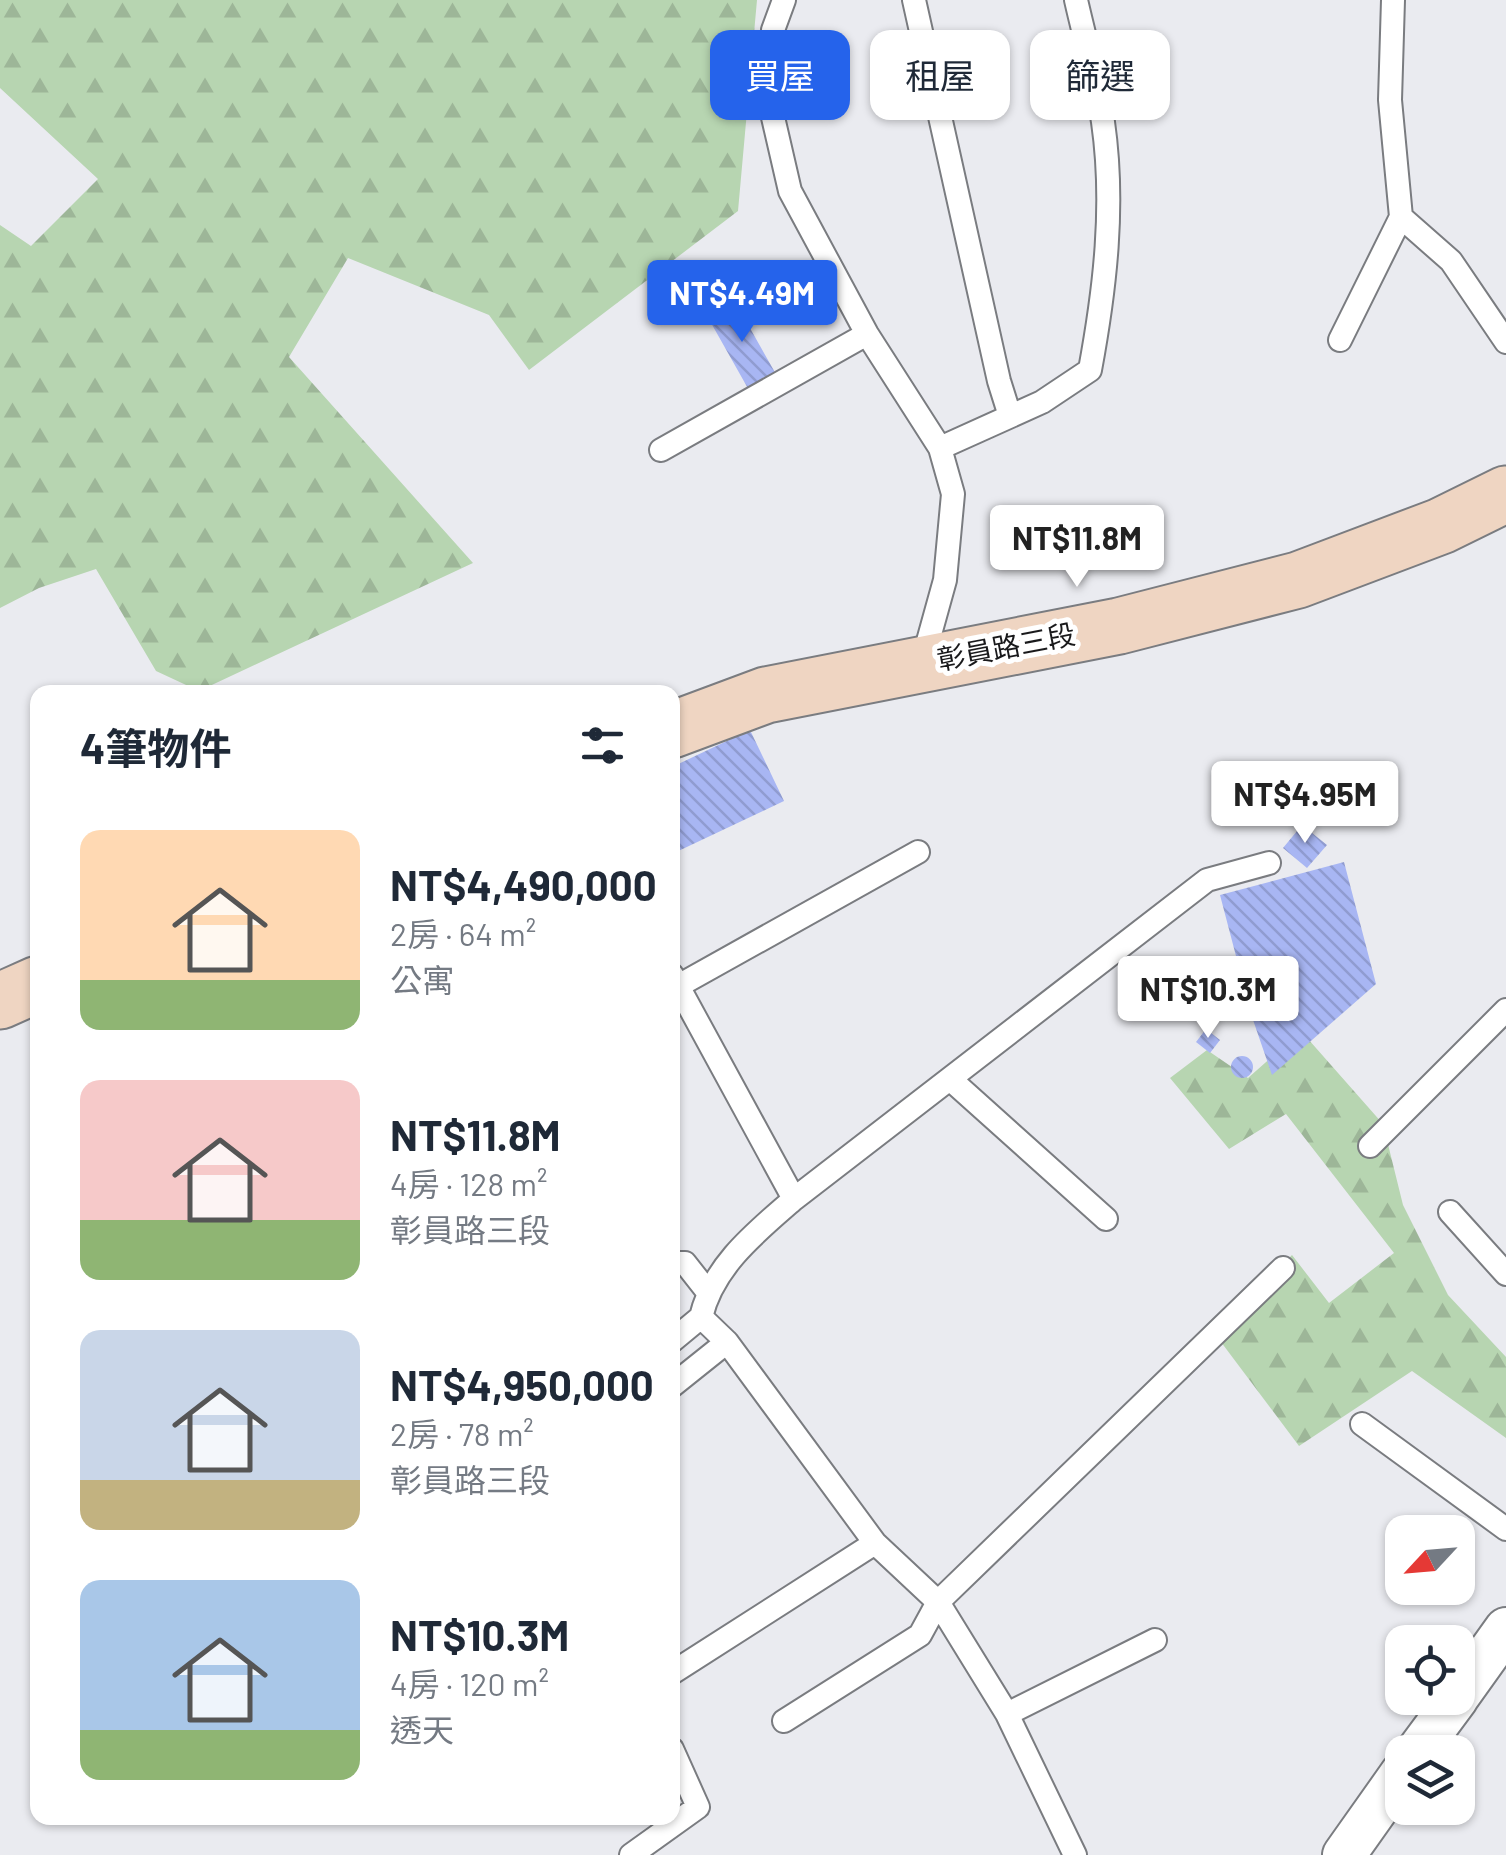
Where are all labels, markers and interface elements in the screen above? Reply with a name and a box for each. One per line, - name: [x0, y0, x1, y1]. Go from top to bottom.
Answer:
- chip: 買屋: [710, 30, 850, 120]
- chip: 租屋: [870, 30, 1010, 120]
- chip: 篩選: [1030, 30, 1170, 120]
- pin: NT$4.49M: [639, 260, 845, 345]
- text: NT$4.49M: [669, 273, 815, 311]
- pin: NT$11.8M: [974, 505, 1180, 590]
- text: NT$11.8M: [1012, 518, 1142, 556]
- street label: 彰員路三段: [934, 616, 1078, 676]
- icon: filters: [575, 718, 630, 773]
- text: 4筆物件: [80, 722, 231, 772]
- pin: NT$4.95M: [1202, 761, 1408, 846]
- text: NT$4.95M: [1233, 774, 1377, 812]
- text: NT$4,490,000: [390, 859, 657, 909]
- icon: home: [160, 870, 280, 990]
- text: 2房 · 64 m²: [390, 914, 536, 952]
- pin: NT$10.3M: [1105, 956, 1311, 1041]
- text: 公寓: [390, 960, 454, 998]
- text: NT$10.3M: [1140, 969, 1276, 1007]
- text: NT$11.8M: [390, 1109, 561, 1159]
- icon: home: [160, 1120, 280, 1240]
- text: 4房 · 128 m²: [390, 1164, 547, 1202]
- text: 彰員路三段: [390, 1210, 550, 1248]
- text: NT$4,950,000: [390, 1359, 654, 1409]
- icon: home: [160, 1370, 280, 1490]
- text: 2房 · 78 m²: [390, 1414, 534, 1452]
- text: 彰員路三段: [390, 1460, 550, 1498]
- north arrow: [1385, 1515, 1475, 1605]
- map controls: [1385, 1515, 1475, 1825]
- text: NT$10.3M: [390, 1609, 569, 1659]
- icon: home: [160, 1620, 280, 1740]
- button: locate: [1385, 1625, 1475, 1715]
- text: 4房 · 120 m²: [390, 1664, 549, 1702]
- text: 透天: [390, 1710, 454, 1748]
- button: layers: [1385, 1735, 1475, 1825]

